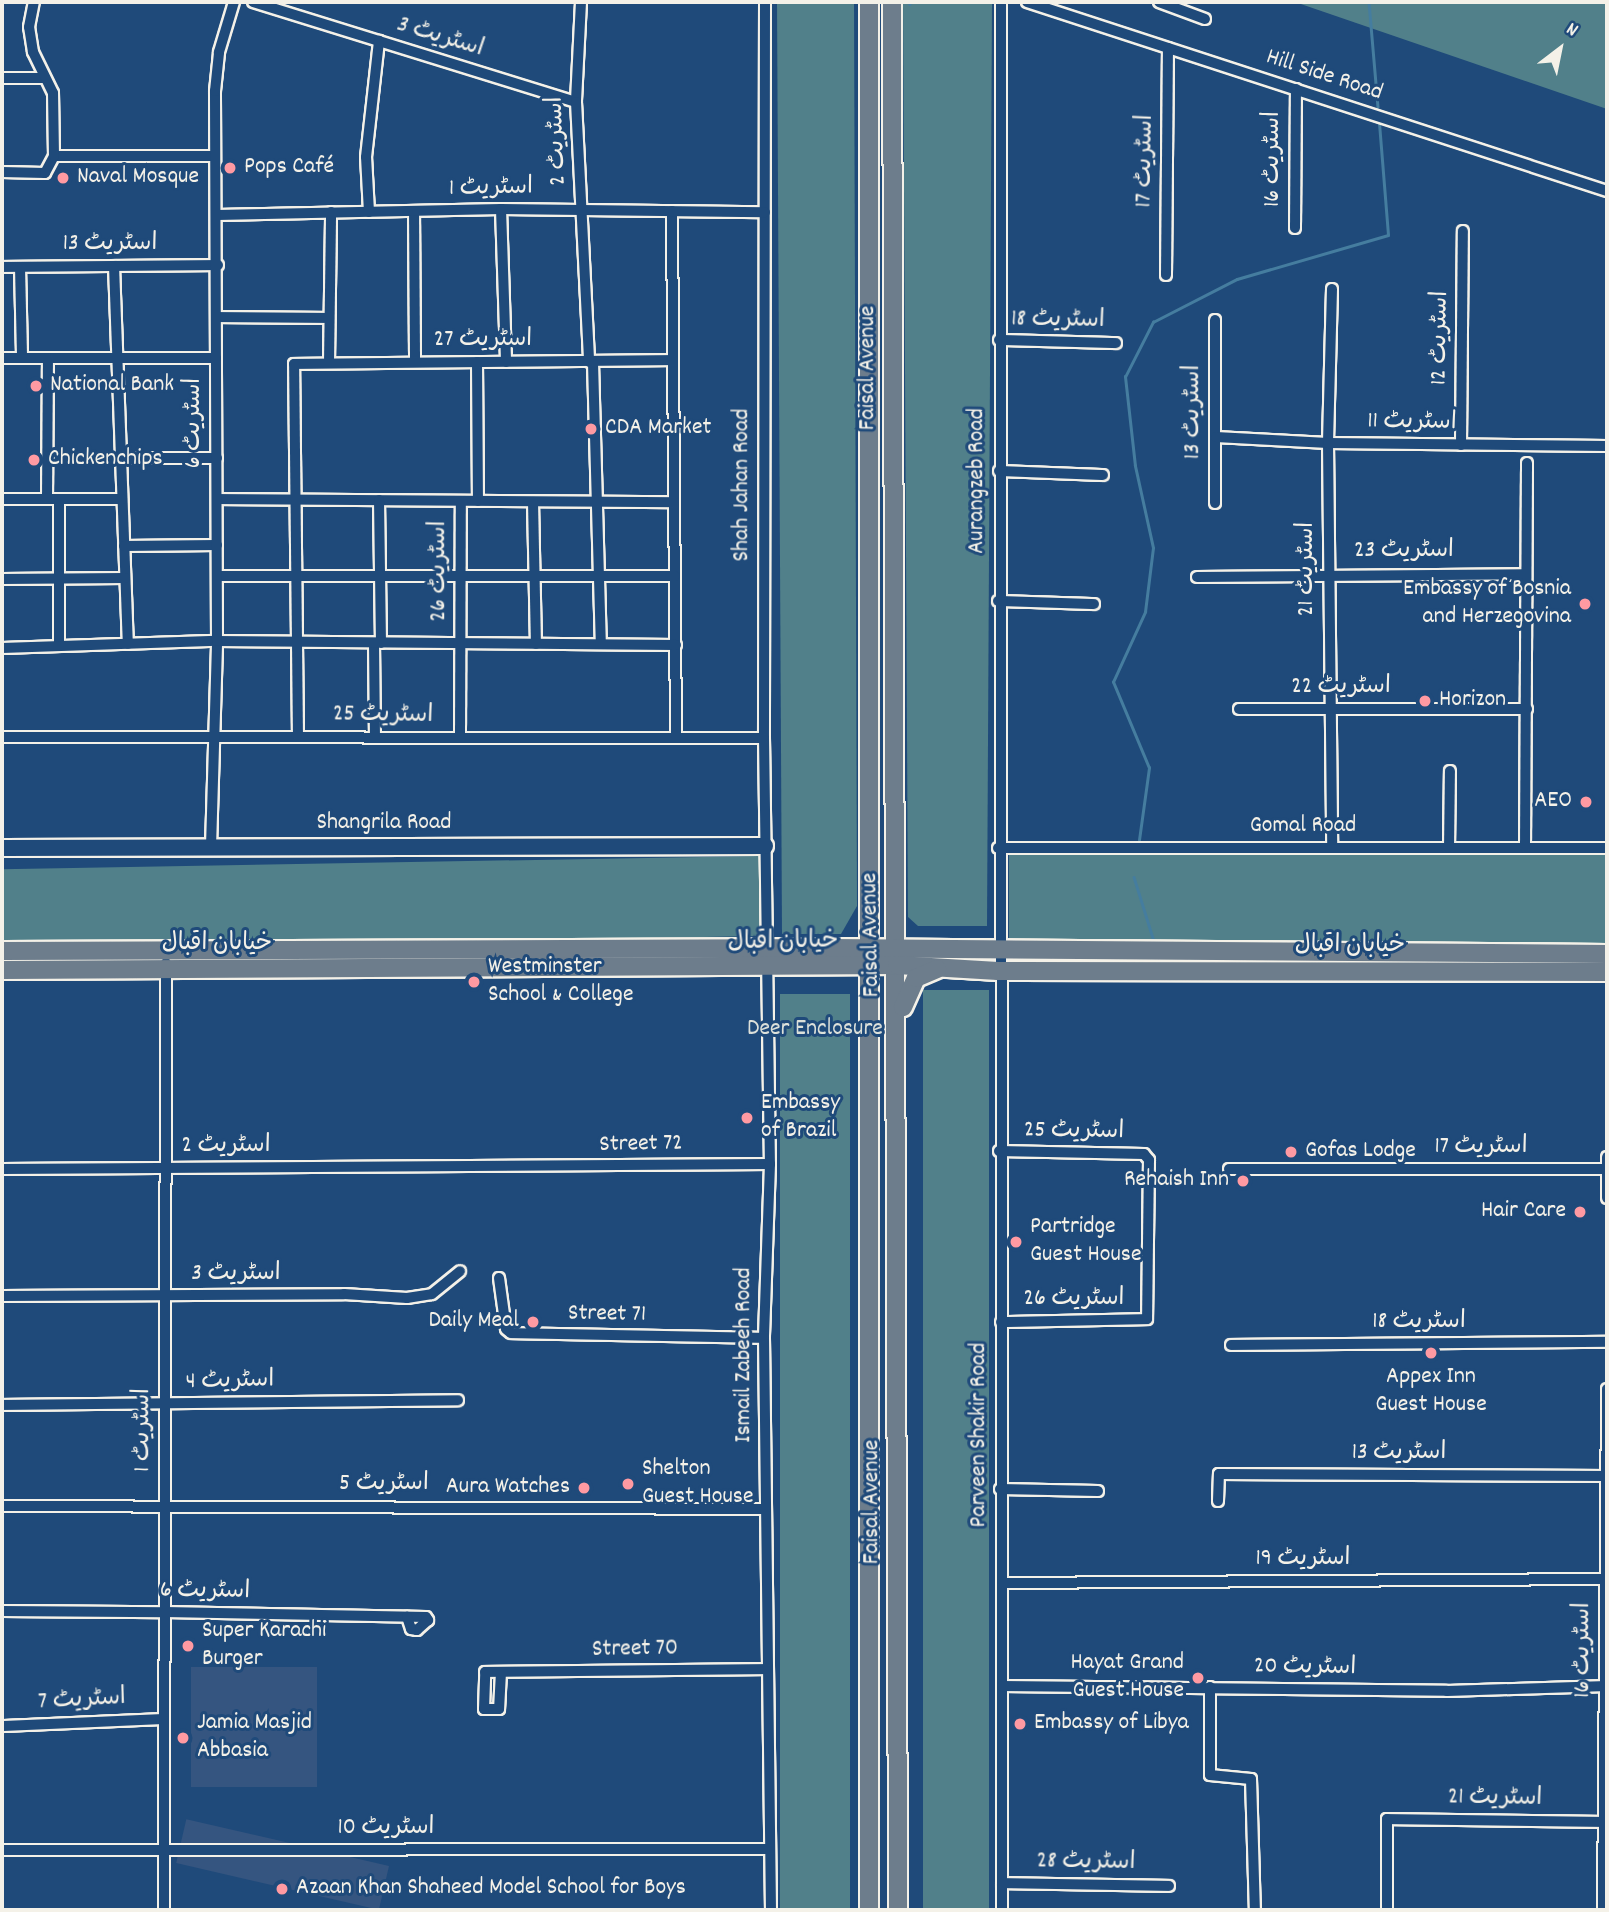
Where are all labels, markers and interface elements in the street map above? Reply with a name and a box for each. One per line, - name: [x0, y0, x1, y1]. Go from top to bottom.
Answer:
- street label: اسٹریٹ 3: [393, 11, 487, 65]
- north arrow: [1525, 14, 1595, 84]
- text: N: [1560, 17, 1583, 45]
- street label: Hill Side Road: [1262, 44, 1386, 108]
- street label: اسٹریٹ 2: [542, 96, 574, 186]
- street label: اسٹریٹ 16: [1260, 111, 1288, 207]
- street label: اسٹریٹ 17: [1131, 114, 1161, 208]
- place label: Pops Café: [244, 154, 334, 182]
- marker: Pops Café: [222, 160, 238, 176]
- place label: Naval Mosque: [77, 164, 199, 192]
- marker: Naval Mosque: [55, 170, 71, 186]
- street label: اسٹریٹ 1: [449, 174, 533, 204]
- street label: اسٹریٹ 13: [63, 231, 157, 259]
- street label: اسٹریٹ 12: [1426, 291, 1456, 385]
- street label: Faisal Avenue: [855, 306, 883, 430]
- street label: اسٹریٹ 18: [1011, 306, 1105, 336]
- street label: اسٹریٹ 27: [434, 327, 532, 355]
- street label: اسٹریٹ 13: [1180, 365, 1208, 459]
- place label: National Bank: [50, 372, 174, 400]
- marker: National Bank: [28, 378, 44, 394]
- street label: اسٹریٹ 6: [181, 378, 209, 468]
- street label: Shah Jahan Road: [729, 408, 757, 562]
- street label: Aurangzeb Road: [964, 408, 992, 554]
- street label: اسٹریٹ 11: [1367, 408, 1457, 438]
- place label: CDA Market: [605, 415, 711, 443]
- marker: CDA Market: [583, 421, 599, 437]
- place label: Chickenchips: [48, 446, 163, 474]
- marker: Chickenchips: [26, 452, 42, 468]
- street label: اسٹریٹ 26: [426, 521, 454, 621]
- street label: اسٹریٹ 21: [1294, 522, 1322, 616]
- street label: اسٹریٹ 23: [1354, 538, 1454, 566]
- place label: Embassy of Bosnia and Herzegovina: [1403, 576, 1571, 632]
- marker: Embassy of Bosnia and Herzegovina: [1577, 596, 1593, 612]
- street label: اسٹریٹ 22: [1291, 674, 1391, 702]
- place label: Horizon: [1439, 687, 1506, 715]
- marker: Horizon: [1417, 693, 1433, 709]
- street label: اسٹریٹ 25: [333, 701, 433, 731]
- place label: AEO: [1534, 788, 1572, 816]
- marker: AEO: [1578, 794, 1594, 810]
- street label: Shangrila Road: [316, 810, 452, 838]
- street label: Gomal Road: [1250, 813, 1356, 841]
- street label: Faisal Avenue: [857, 872, 887, 998]
- street label: خیابان اقبال: [727, 928, 839, 958]
- street label: خیابان اقبال: [162, 931, 272, 959]
- street label: خیابان اقبال: [1295, 933, 1405, 961]
- place label: Westminster School & College: [488, 954, 633, 1010]
- marker: Westminster School & College: [466, 974, 482, 990]
- park label: Deer Enclosure: [747, 1016, 883, 1044]
- place label: Embassy of Brazil: [761, 1090, 840, 1146]
- marker: Embassy of Brazil: [739, 1110, 755, 1126]
- street label: اسٹریٹ 25: [1024, 1117, 1124, 1147]
- street label: Street 72: [599, 1130, 683, 1160]
- street label: اسٹریٹ 2: [181, 1133, 271, 1161]
- street label: اسٹریٹ 17: [1434, 1134, 1528, 1162]
- place label: Gofas Lodge: [1305, 1138, 1416, 1166]
- marker: Gofas Lodge: [1283, 1144, 1299, 1160]
- place label: Rehaish Inn: [1124, 1167, 1229, 1195]
- marker: Rehaish Inn: [1235, 1173, 1251, 1189]
- place label: Hair Care: [1481, 1198, 1566, 1226]
- marker: Hair Care: [1572, 1204, 1588, 1220]
- place label: Partridge Guest House: [1030, 1214, 1141, 1270]
- marker: Partridge Guest House: [1008, 1234, 1024, 1250]
- street label: اسٹریٹ 3: [191, 1261, 281, 1289]
- street label: Ismail Zabeeh Road: [731, 1267, 759, 1443]
- street label: اسٹریٹ 26: [1024, 1286, 1124, 1314]
- street label: Street 71: [568, 1300, 646, 1330]
- place label: Daily Meal: [428, 1308, 519, 1336]
- street label: اسٹریٹ 18: [1372, 1309, 1466, 1337]
- marker: Daily Meal: [525, 1314, 541, 1330]
- street label: Parveen Shakir Road: [966, 1342, 994, 1528]
- marker: Appex Inn Guest House: [1423, 1345, 1439, 1361]
- place label: Appex Inn Guest House: [1375, 1364, 1487, 1420]
- street label: اسٹریٹ 4: [185, 1367, 275, 1397]
- street label: اسٹریٹ 1: [130, 1388, 158, 1472]
- street label: Faisal Avenue: [859, 1440, 887, 1564]
- street label: اسٹریٹ 13: [1352, 1440, 1446, 1468]
- place label: Shelton Guest House: [642, 1456, 753, 1512]
- street label: اسٹریٹ 5: [339, 1471, 429, 1499]
- place label: Aura Watches: [446, 1474, 570, 1502]
- marker: Shelton Guest House: [620, 1476, 636, 1492]
- marker: Aura Watches: [576, 1480, 592, 1496]
- street label: اسٹریٹ 19: [1256, 1546, 1350, 1574]
- street label: اسٹریٹ 6: [160, 1577, 250, 1607]
- street label: اسٹریٹ 16: [1570, 1602, 1598, 1698]
- place label: Super Karachi Burger: [202, 1618, 326, 1674]
- street label: Street 70: [592, 1635, 678, 1665]
- marker: Super Karachi Burger: [180, 1638, 196, 1654]
- place label: Hayat Grand Guest House: [1071, 1650, 1184, 1706]
- street label: اسٹریٹ 20: [1254, 1653, 1356, 1683]
- marker: Hayat Grand Guest House: [1190, 1670, 1206, 1686]
- street label: اسٹریٹ 7: [37, 1684, 127, 1718]
- place label: Jamia Masjid Abbasia: [197, 1710, 312, 1766]
- place label: Embassy of Libya: [1034, 1710, 1189, 1738]
- marker: Embassy of Libya: [1012, 1716, 1028, 1732]
- marker: Jamia Masjid Abbasia: [175, 1730, 191, 1746]
- street label: اسٹریٹ 21: [1448, 1784, 1542, 1814]
- street label: اسٹریٹ 10: [337, 1815, 435, 1843]
- street label: اسٹریٹ 28: [1036, 1848, 1136, 1878]
- place label: Azaan Khan Shaheed Model School for Boys: [296, 1875, 686, 1903]
- marker: Azaan Khan Shaheed Model School for Boys: [274, 1881, 290, 1897]

